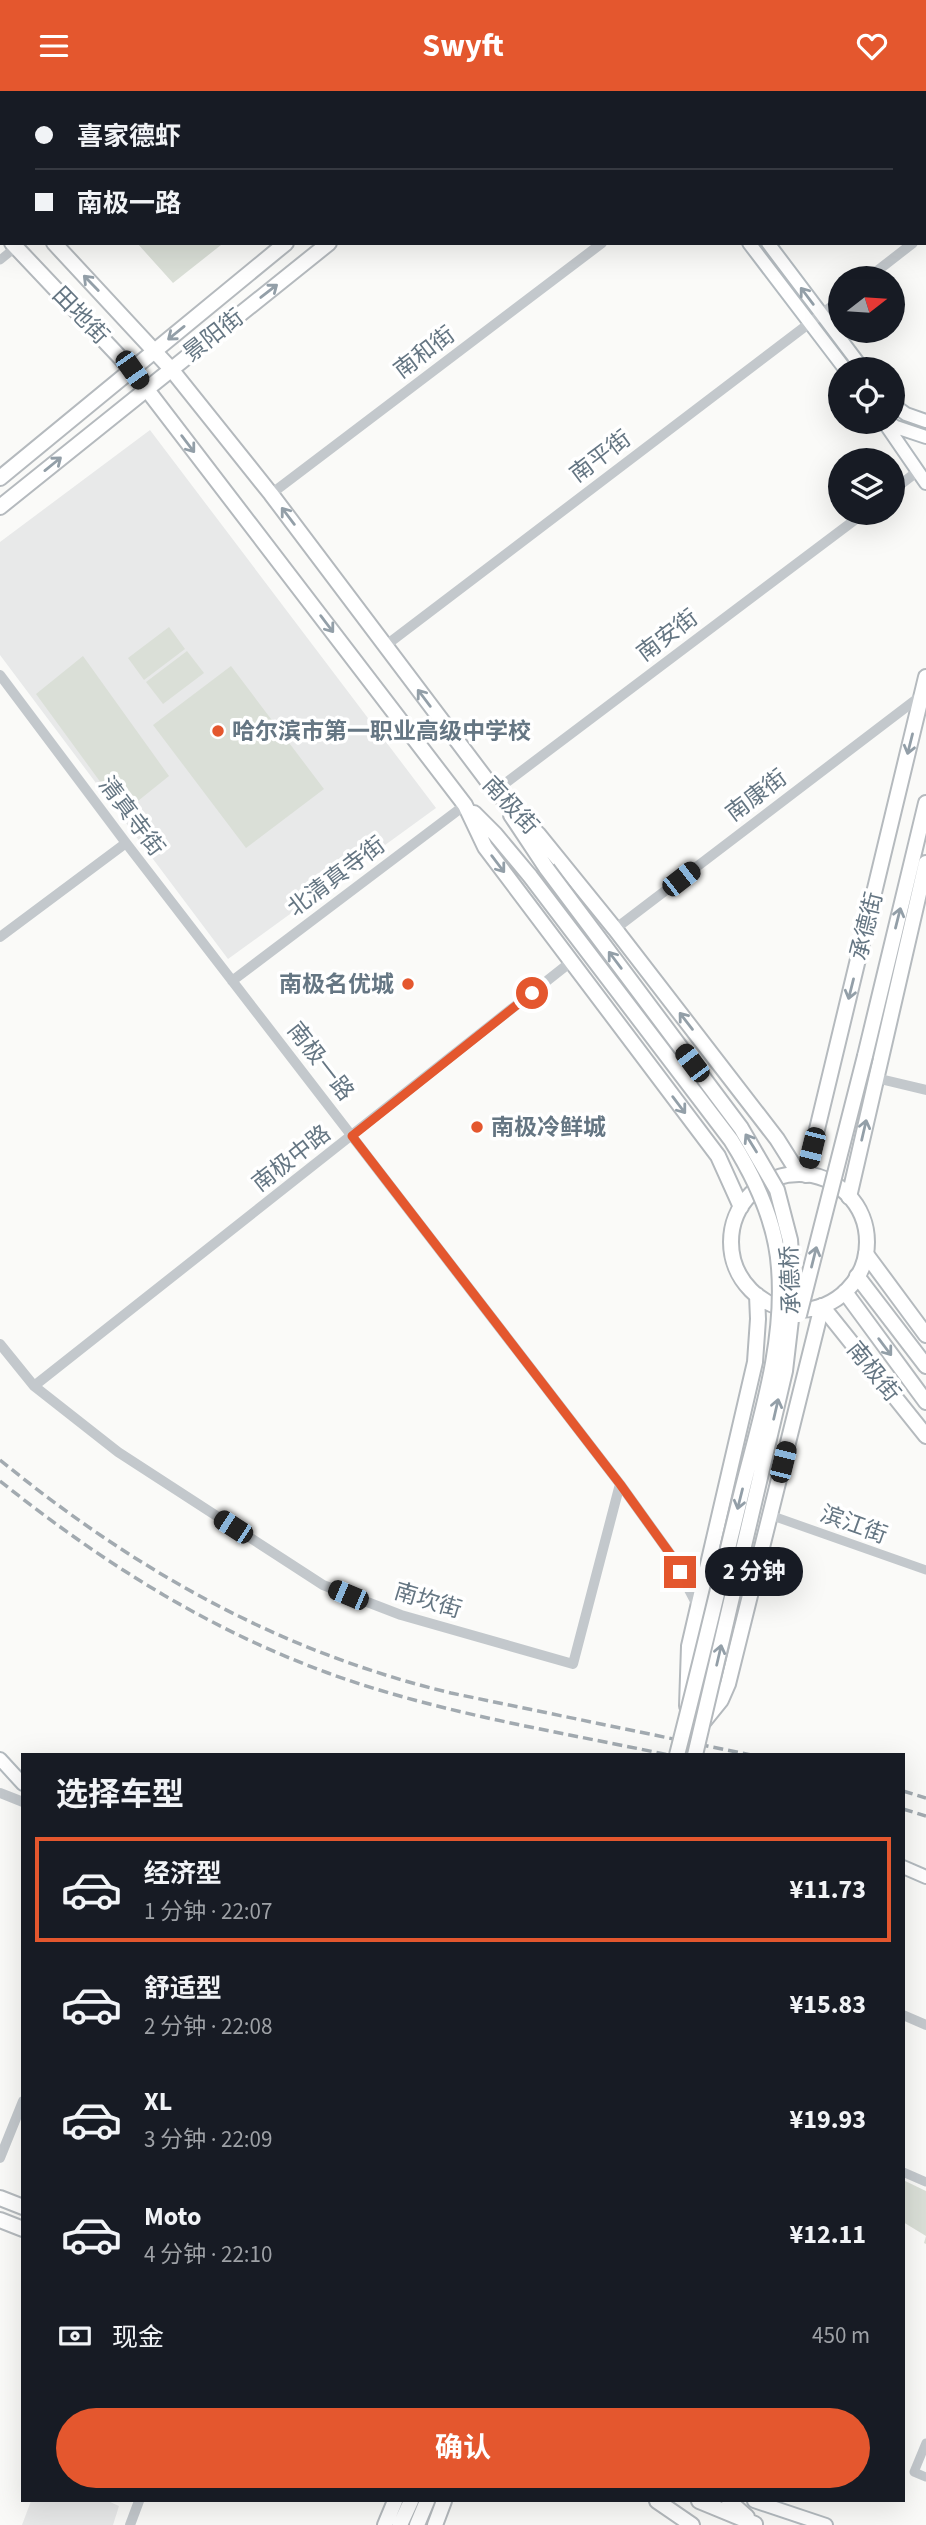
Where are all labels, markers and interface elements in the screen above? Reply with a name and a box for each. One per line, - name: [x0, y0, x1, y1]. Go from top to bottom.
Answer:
- text: Swyft: [422, 23, 504, 69]
- icon: menu: [35, 27, 73, 65]
- icon: heart: [853, 27, 891, 65]
- text: 喜家德虾: [77, 118, 181, 155]
- text: 南极一路: [77, 185, 181, 222]
- north arrow: [828, 266, 905, 343]
- map controls: [828, 266, 905, 525]
- one-way arrow: [83, 274, 100, 291]
- street label: 田地街: [45, 279, 116, 352]
- one-way arrow: [259, 283, 277, 299]
- one-way arrow: [800, 286, 815, 305]
- street label: 景阳街: [176, 301, 251, 370]
- street label: 南和街: [387, 318, 462, 386]
- one-way arrow: [168, 325, 186, 341]
- car: [112, 347, 153, 393]
- button: locate: [828, 357, 905, 434]
- street label: 南平街: [563, 422, 638, 490]
- one-way arrow: [181, 434, 196, 453]
- button: layers: [828, 448, 905, 525]
- one-way arrow: [44, 457, 62, 472]
- one-way arrow: [280, 507, 295, 525]
- street label: 南安街: [630, 601, 705, 669]
- one-way arrow: [319, 615, 334, 633]
- one-way arrow: [417, 689, 432, 707]
- place label: 哈尔滨市第一职业高级中学校: [232, 715, 531, 748]
- marker: 哈尔滨市第一职业高级中学校: [210, 723, 226, 739]
- one-way arrow: [903, 732, 916, 755]
- street label: 南康街: [719, 761, 794, 829]
- street label: 南极街: [475, 769, 546, 842]
- street label: 清真寺街: [91, 770, 172, 863]
- street label: 北清真寺街: [280, 829, 392, 924]
- one-way arrow: [491, 854, 506, 873]
- car: [658, 858, 705, 900]
- street label: 承德街: [842, 889, 891, 964]
- one-way arrow: [892, 908, 905, 930]
- one-way arrow: [608, 951, 622, 970]
- place label: 南极名优城: [279, 968, 394, 1001]
- marker: 南极名优城: [400, 976, 416, 992]
- route start: [516, 977, 548, 1009]
- one-way arrow: [844, 977, 857, 999]
- one-way arrow: [678, 1012, 693, 1030]
- street label: 南极一路: [279, 1015, 362, 1108]
- car: [671, 1040, 714, 1086]
- one-way arrow: [672, 1095, 687, 1113]
- place label: 南极冷鲜城: [491, 1111, 606, 1144]
- street label: 南极中路: [245, 1117, 338, 1200]
- marker: 南极冷鲜城: [469, 1119, 485, 1135]
- one-way arrow: [858, 1119, 872, 1142]
- car: [797, 1125, 828, 1171]
- one-way arrow: [743, 1134, 758, 1153]
- street label: 承德桥: [773, 1245, 808, 1315]
- one-way arrow: [808, 1246, 821, 1269]
- street label: 南极街: [839, 1334, 908, 1409]
- one-way arrow: [878, 1337, 893, 1356]
- one-way arrow: [770, 1398, 783, 1421]
- car: [768, 1439, 799, 1485]
- one-way arrow: [733, 1487, 746, 1510]
- street label: 滨江街: [816, 1497, 892, 1552]
- car: [210, 1507, 257, 1547]
- callout: 2 分钟: [704, 1547, 802, 1597]
- text: 2 分钟: [723, 1555, 785, 1588]
- route end: [664, 1556, 696, 1588]
- street label: 南坎街: [390, 1575, 466, 1626]
- car: [325, 1577, 372, 1613]
- one-way arrow: [713, 1644, 726, 1667]
- text: 选择车型: [56, 1772, 184, 1818]
- text: 经济型: [144, 1855, 222, 1892]
- icon: car: [60, 1858, 123, 1921]
- text: ¥11.73: [790, 1871, 866, 1908]
- text: 1 分钟 · 22:07: [144, 1895, 272, 1928]
- text: 舒适型: [144, 1970, 222, 2007]
- icon: car: [60, 1973, 123, 2036]
- text: ¥15.83: [790, 1986, 866, 2023]
- text: 2 分钟 · 22:08: [144, 2010, 272, 2043]
- text: XL: [144, 2083, 172, 2120]
- icon: car: [60, 2088, 123, 2151]
- text: ¥19.93: [790, 2101, 866, 2138]
- text: 3 分钟 · 22:09: [144, 2123, 272, 2156]
- text: Moto: [144, 2198, 201, 2235]
- icon: car: [60, 2203, 123, 2266]
- text: ¥12.11: [790, 2216, 866, 2253]
- text: 4 分钟 · 22:10: [144, 2238, 272, 2271]
- icon: cash: [56, 2317, 94, 2355]
- text: 现金: [112, 2319, 164, 2356]
- text: 450 m: [812, 2319, 870, 2352]
- button: 确认: [56, 2408, 870, 2488]

